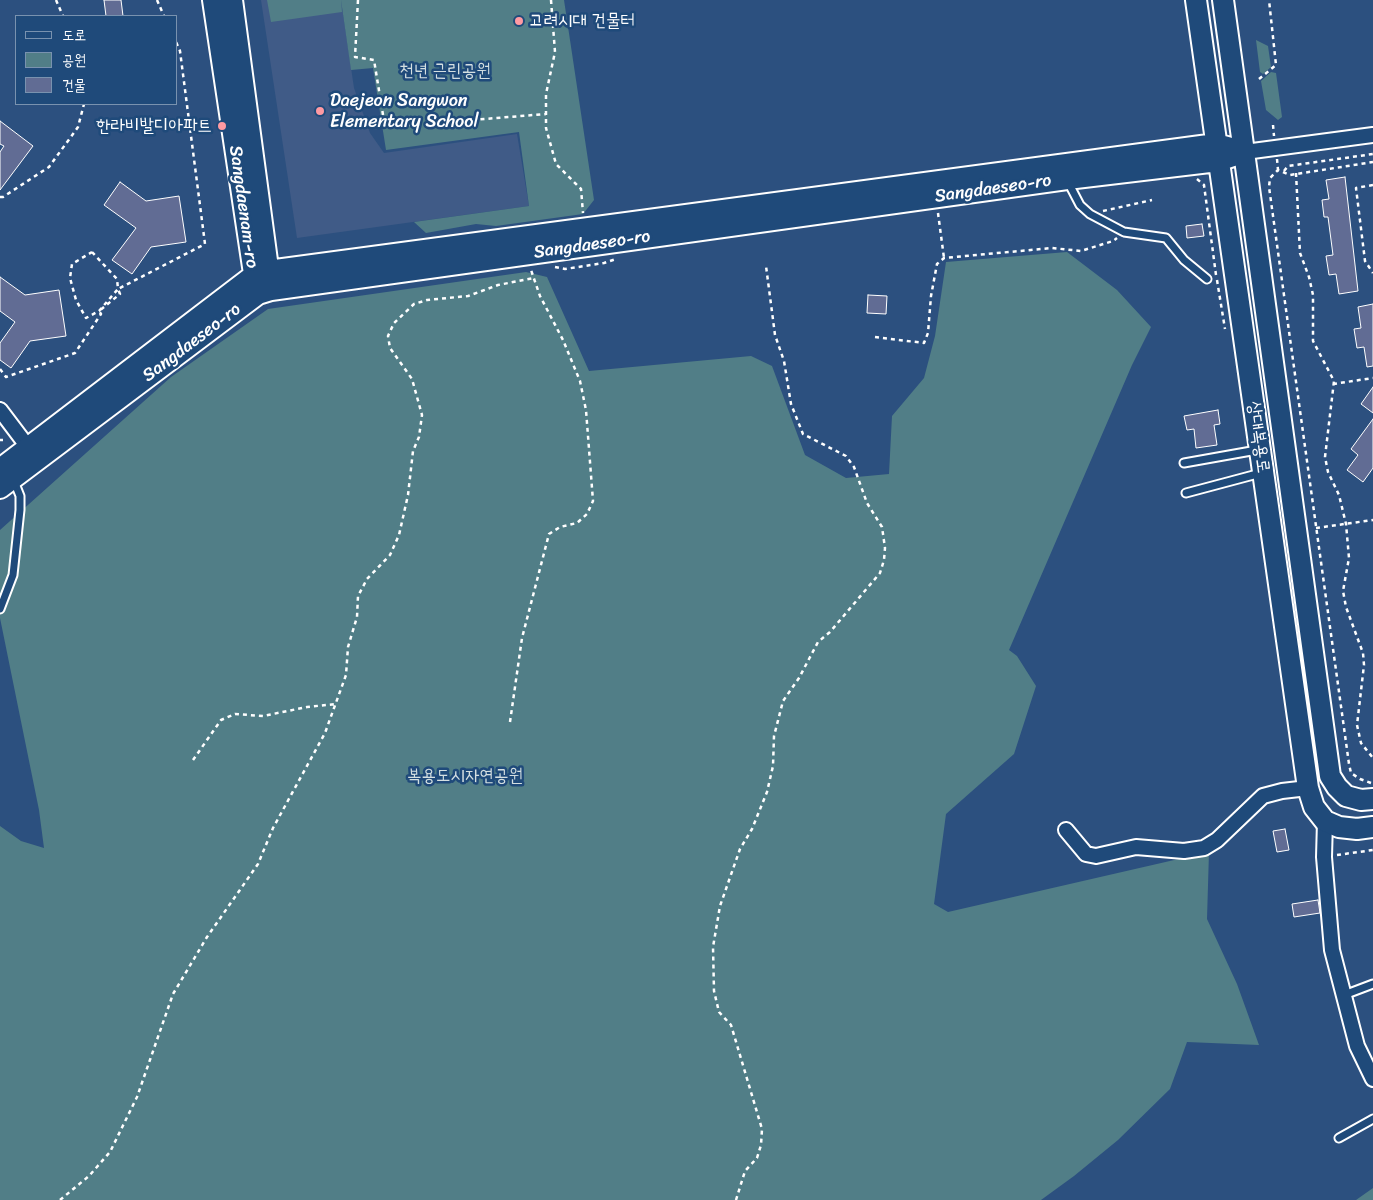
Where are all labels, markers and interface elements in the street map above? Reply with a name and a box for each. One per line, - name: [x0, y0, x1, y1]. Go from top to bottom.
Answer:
- place label: 고려시대 건물터: [529, 10, 635, 32]
- legend: [15, 15, 178, 105]
- marker: 고려시대 건물터: [513, 15, 525, 27]
- text: 도로: [62, 22, 86, 48]
- text: 공원: [62, 47, 86, 73]
- park label: 천년 근린공원: [399, 60, 491, 82]
- text: 건물: [62, 72, 86, 98]
- place label: Daejeon Sangwon Elementary School: [330, 90, 479, 132]
- marker: Daejeon Sangwon Elementary School: [314, 105, 326, 117]
- place label: 한라비발디아파트: [96, 115, 212, 137]
- marker: 한라비발디아파트: [216, 120, 228, 132]
- street label: Sangdaenam-ro: [224, 144, 262, 270]
- street label: Sangdaeseo-ro: [933, 170, 1053, 208]
- street label: Sangdaeseo-ro: [532, 226, 652, 264]
- street label: Sangdaeseo-ro: [139, 299, 245, 387]
- street label: 상대복용로: [1242, 400, 1274, 474]
- park label: 복용도시자연공원: [407, 765, 523, 787]

